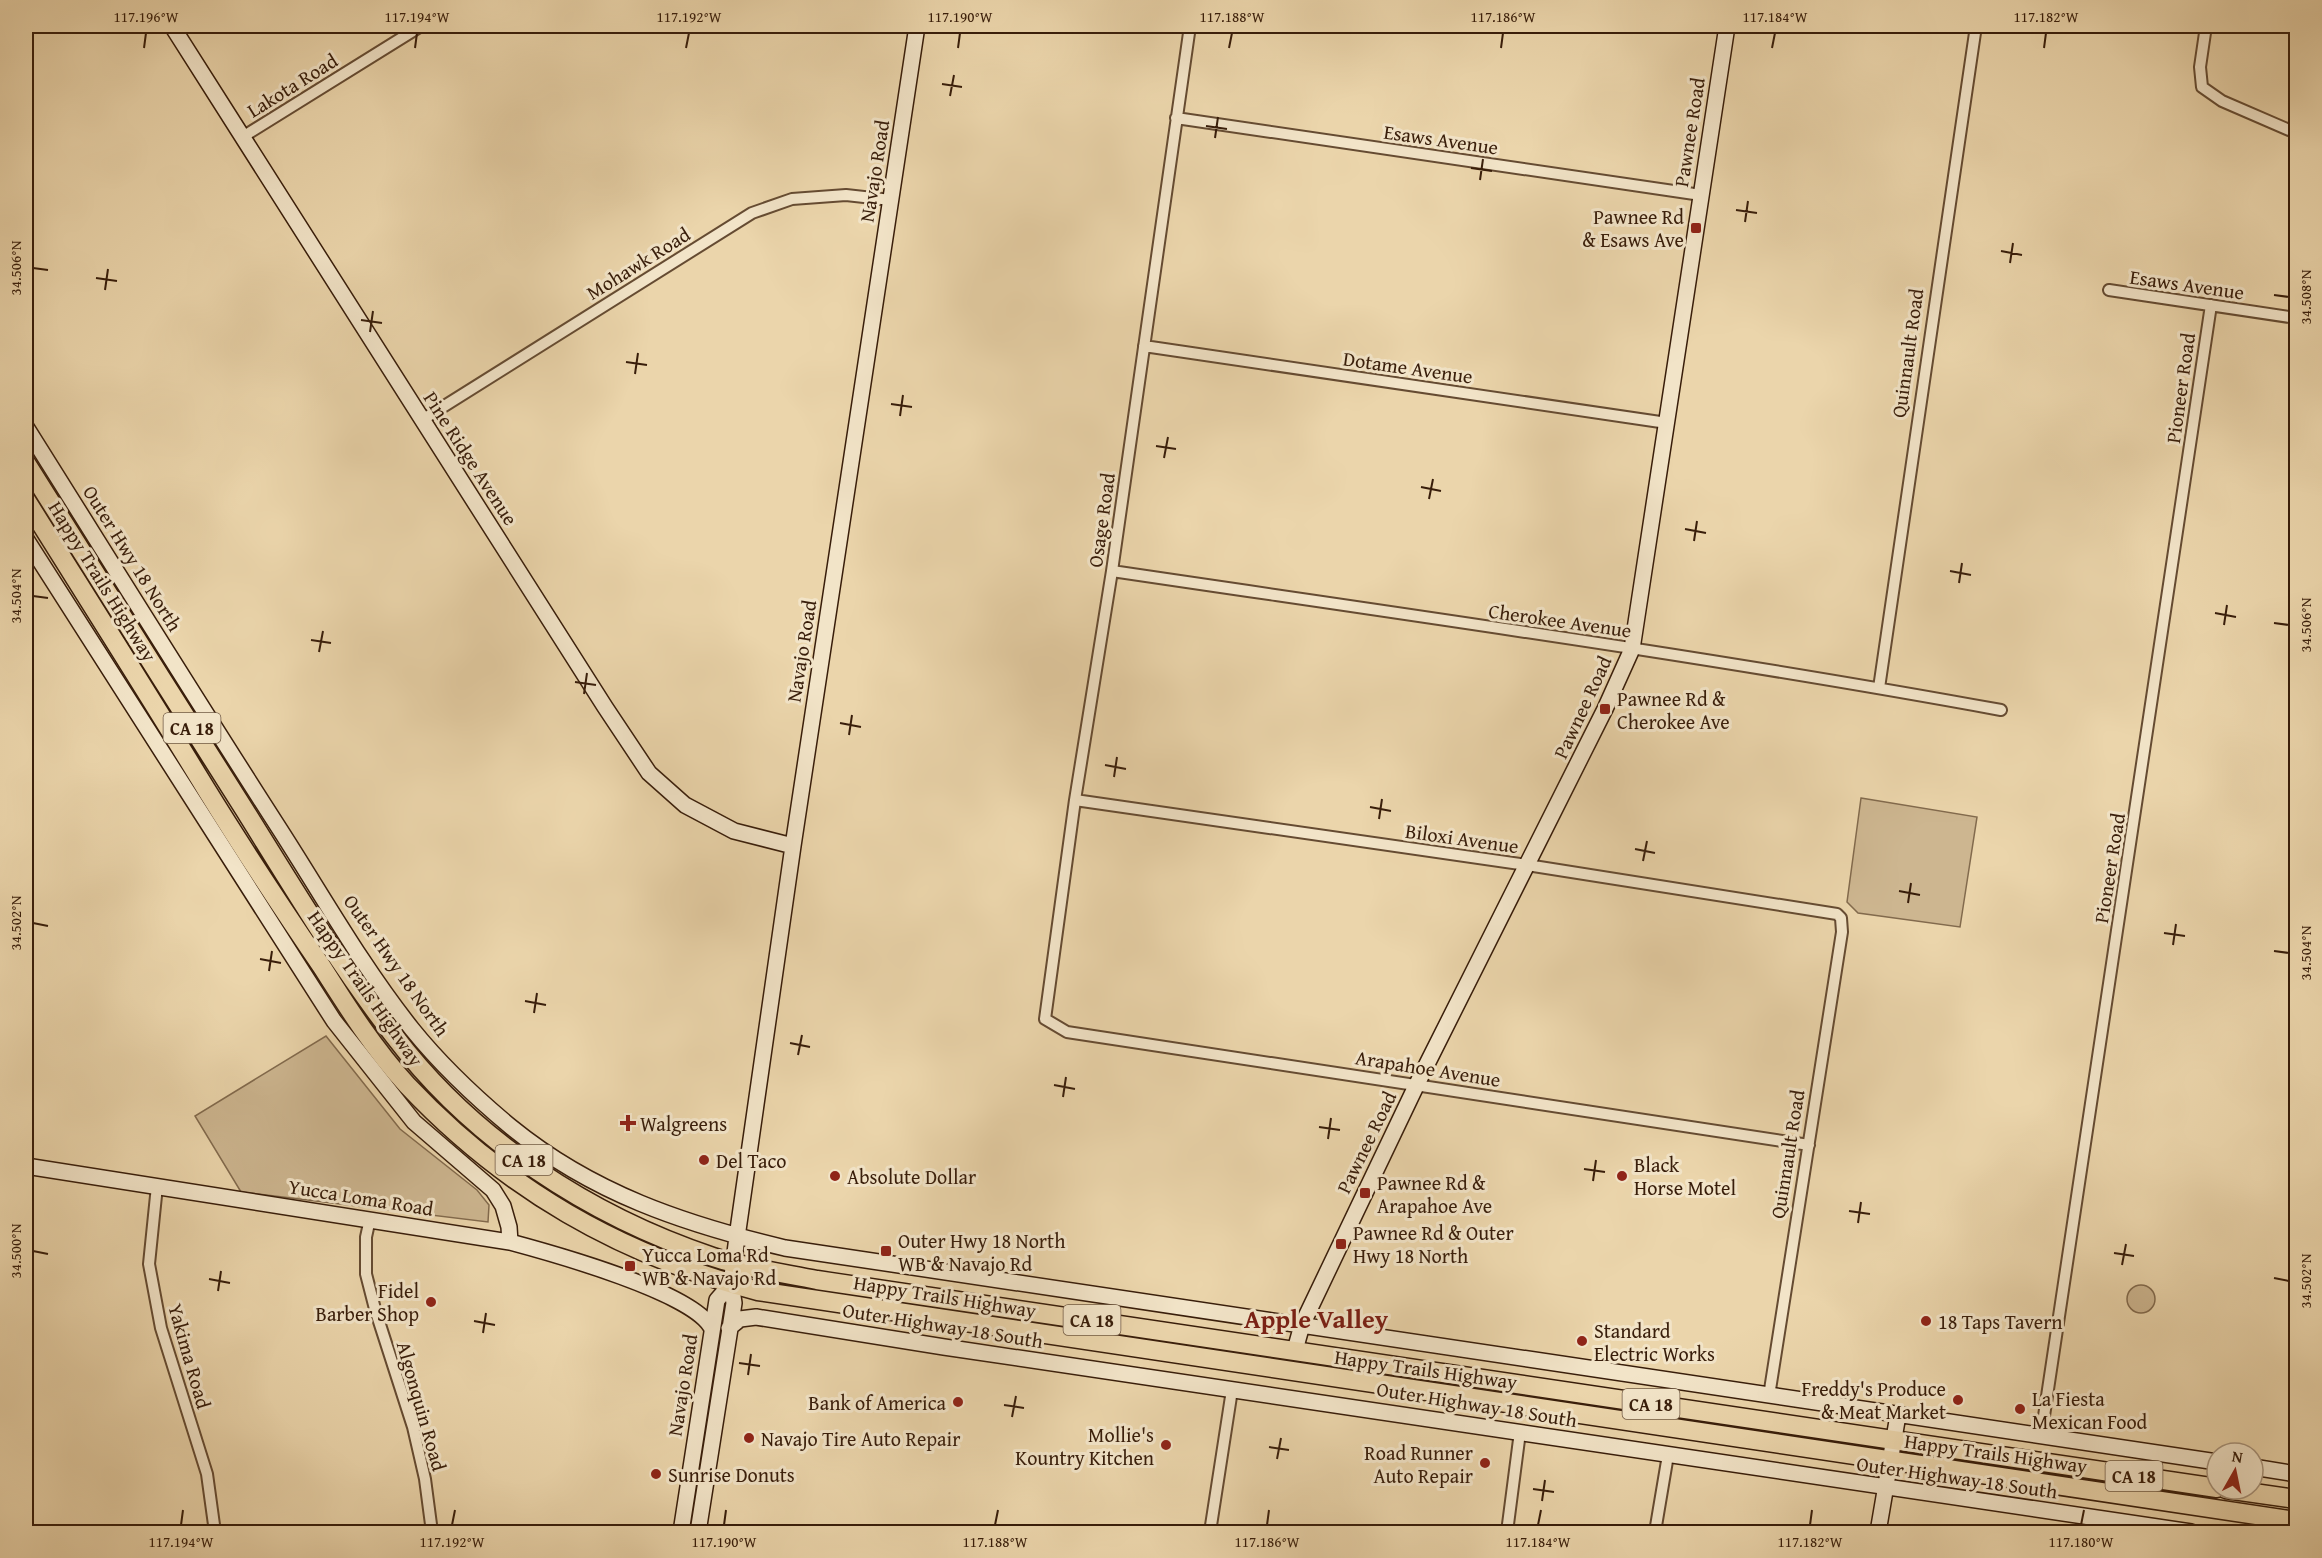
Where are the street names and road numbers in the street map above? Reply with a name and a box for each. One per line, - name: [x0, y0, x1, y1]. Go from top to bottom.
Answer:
- street label: Lakota Road: [241, 46, 343, 124]
- street label: Pawnee Road: [1666, 75, 1712, 189]
- street label: Esaws Avenue: [1382, 117, 1500, 161]
- street label: Navajo Road: [852, 118, 896, 224]
- street label: Mohawk Road: [580, 219, 696, 306]
- street label: Esaws Avenue: [2128, 262, 2246, 306]
- street label: Quinnault Road: [1884, 286, 1930, 420]
- street label: Pioneer Road: [2158, 331, 2202, 445]
- street label: Dotame Avenue: [1341, 344, 1475, 390]
- street label: Pine Ridge Avenue: [417, 385, 525, 531]
- street label: Osage Road: [1080, 471, 1122, 569]
- street label: Outer Hwy 18 North: [76, 479, 190, 637]
- street label: Happy Trails Highway: [42, 495, 164, 667]
- street label: Cherokee Avenue: [1487, 596, 1633, 644]
- street label: Navajo Road: [779, 598, 823, 704]
- street label: Pawnee Road: [1546, 651, 1619, 763]
- road number: CA 18: [164, 713, 220, 743]
- street label: Pioneer Road: [2086, 811, 2132, 925]
- street label: Biloxi Avenue: [1404, 816, 1520, 860]
- street label: Outer Hwy 18 North: [337, 888, 457, 1042]
- street label: Happy Trails Highway: [301, 904, 431, 1072]
- street label: Arapahoe Avenue: [1353, 1042, 1503, 1094]
- street label: Pawnee Road: [1329, 1086, 1403, 1198]
- street label: Quinnault Road: [1762, 1087, 1812, 1221]
- road number: CA 18: [496, 1145, 552, 1175]
- street label: Yucca Loma Road: [286, 1171, 436, 1223]
- street label: Happy Trails Highway: [852, 1267, 1038, 1325]
- street label: Outer Highway 18 South: [841, 1295, 1045, 1355]
- street label: Yakima Road: [161, 1300, 219, 1412]
- road number: CA 18: [1064, 1305, 1120, 1335]
- street label: Navajo Road: [660, 1332, 704, 1438]
- street label: Algonquin Road: [390, 1338, 454, 1475]
- street label: Happy Trails Highway: [1333, 1342, 1519, 1396]
- street label: Outer Highway 18 South: [1375, 1374, 1579, 1434]
- road number: CA 18: [1622, 1389, 1680, 1419]
- street label: Happy Trails Highway: [1903, 1426, 2089, 1480]
- street label: Outer Highway 18 South: [1855, 1449, 2059, 1505]
- road number: CA 18: [2106, 1461, 2162, 1491]

